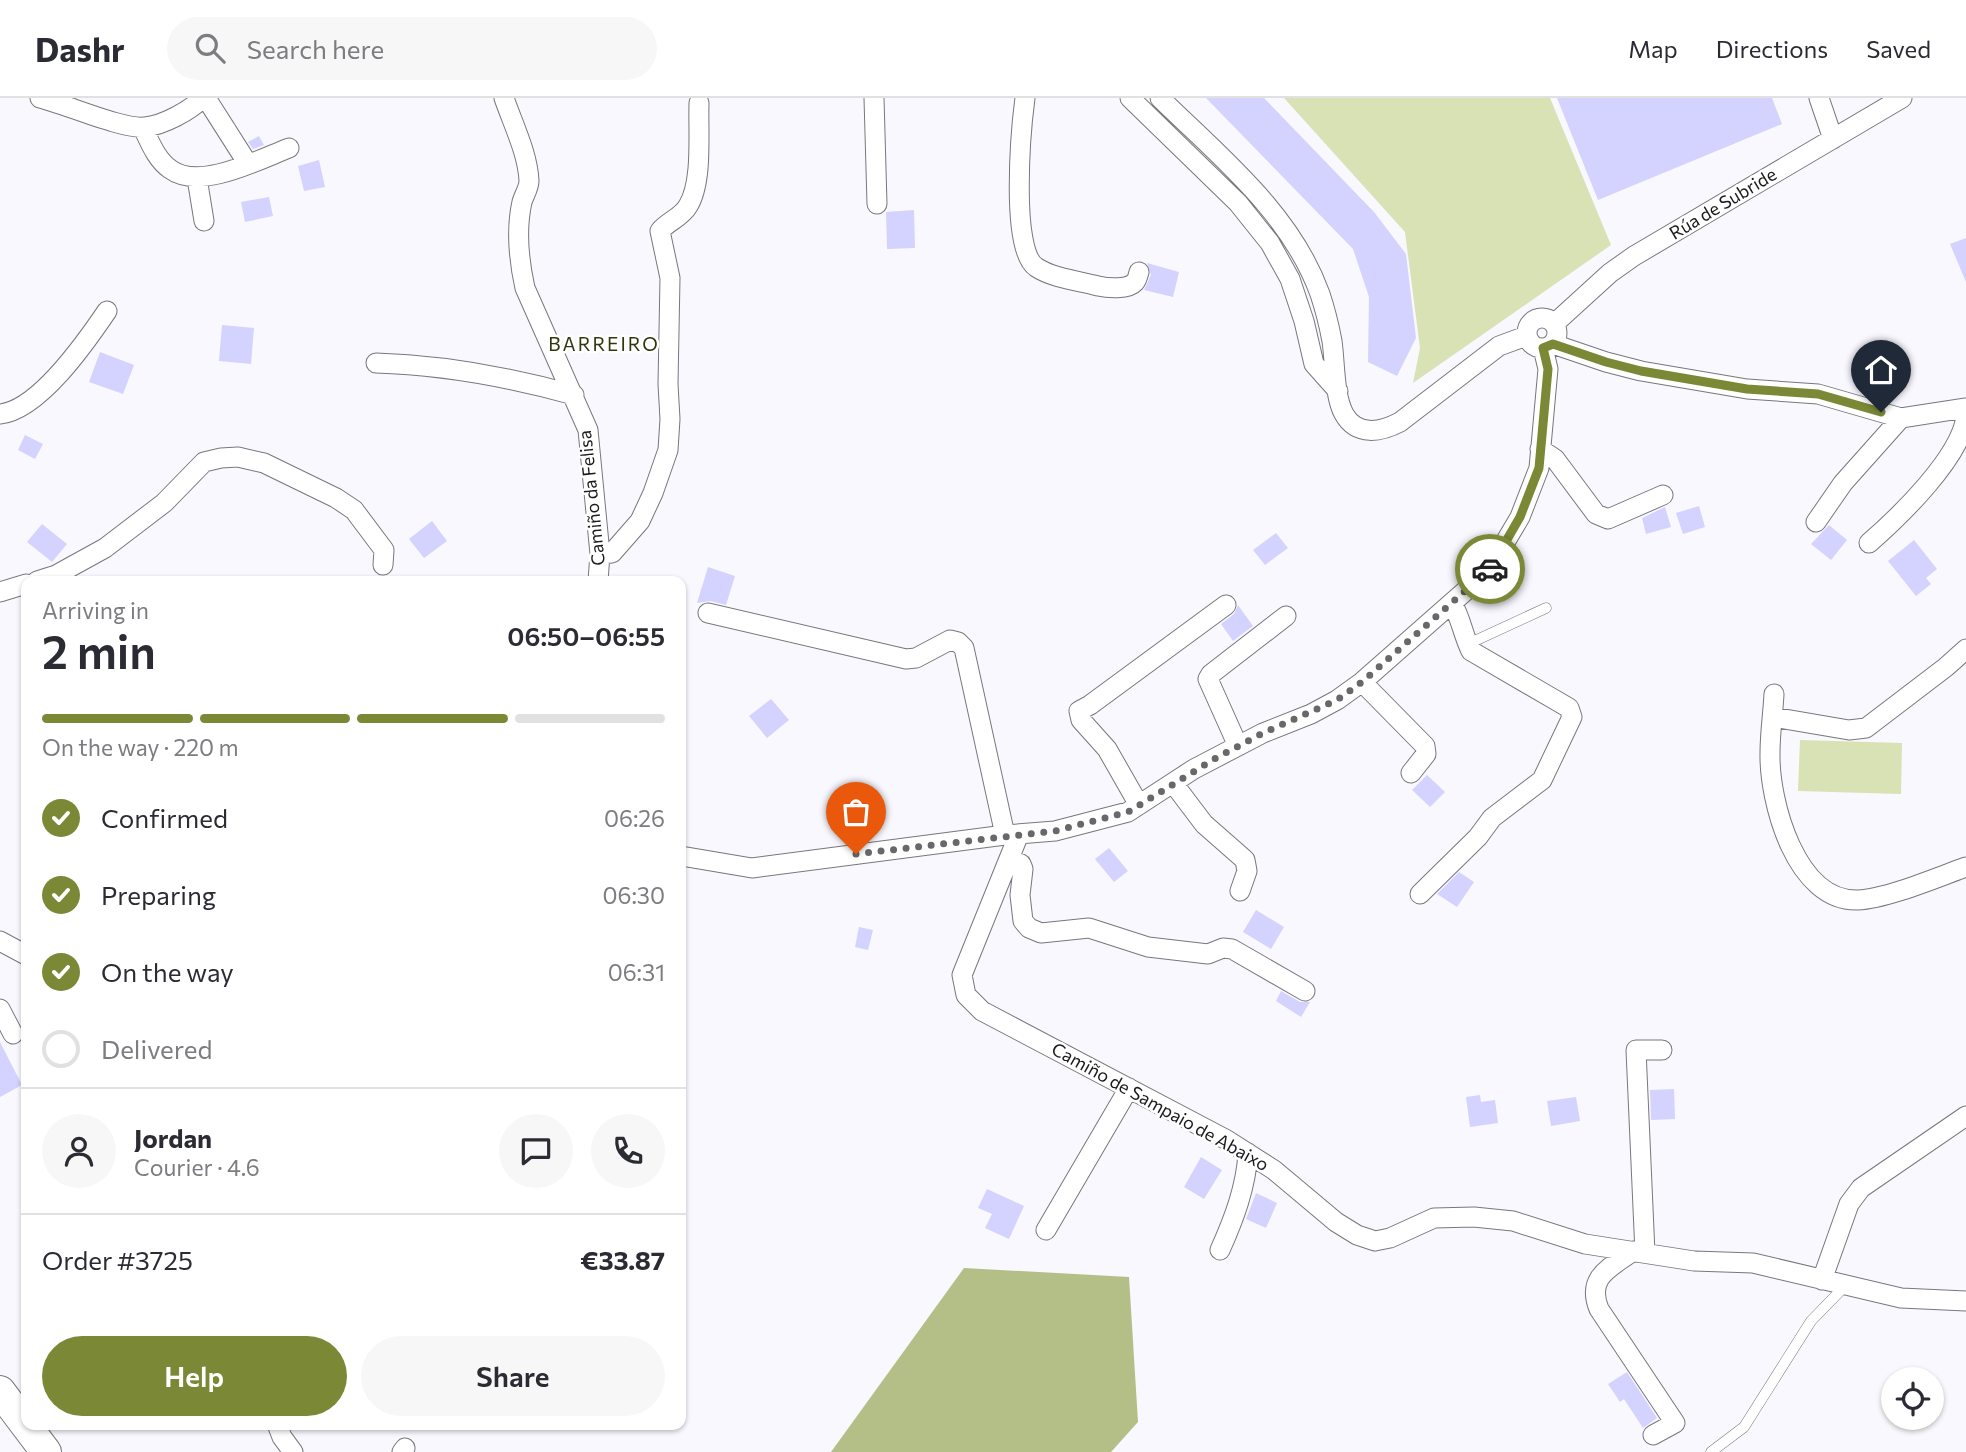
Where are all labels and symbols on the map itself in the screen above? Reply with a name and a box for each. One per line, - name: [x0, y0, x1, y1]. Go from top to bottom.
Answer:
- street label: Rúa de Subride: [1665, 163, 1780, 244]
- district label: BARREIRO: [548, 332, 660, 355]
- pin: [1851, 340, 1911, 412]
- street label: Camiño da Felisa: [573, 429, 609, 567]
- courier: [1455, 534, 1525, 604]
- pin: [826, 782, 886, 854]
- street label: Camiño de Sampaio de Abaixo: [1048, 1037, 1273, 1175]

